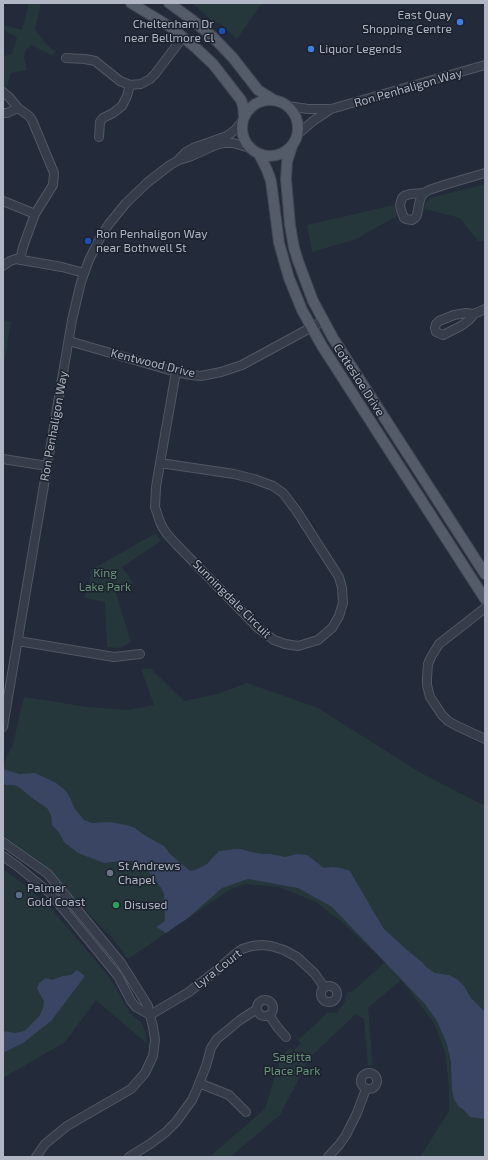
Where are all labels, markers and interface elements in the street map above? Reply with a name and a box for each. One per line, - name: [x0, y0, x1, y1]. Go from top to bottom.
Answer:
- place label: East Quay Shopping Centre: [362, 8, 452, 36]
- place label: Cheltenham Dr near Bellmore Cl: [124, 17, 214, 45]
- marker: East Quay Shopping Centre: [455, 17, 465, 27]
- marker: Cheltenham Dr near Bellmore Cl: [217, 26, 227, 36]
- place label: Liquor Legends: [319, 42, 402, 56]
- marker: Liquor Legends: [306, 44, 316, 54]
- street label: Ron Penhaligon Way: [352, 66, 464, 110]
- place label: Ron Penhaligon Way near Bothwell St: [96, 227, 208, 255]
- marker: Ron Penhaligon Way near Bothwell St: [83, 236, 93, 246]
- street label: Cottesloe Drive: [330, 341, 388, 419]
- street label: Kentwood Drive: [109, 346, 197, 380]
- street label: Ron Penhaligon Way: [37, 370, 71, 482]
- street label: Sunningdale Circuit: [190, 557, 274, 641]
- park label: King Lake Park: [79, 566, 131, 594]
- place label: St Andrews Chapel: [118, 859, 180, 887]
- marker: St Andrews Chapel: [105, 868, 115, 878]
- place label: Palmer Gold Coast: [27, 881, 85, 909]
- marker: Palmer Gold Coast: [14, 890, 24, 900]
- place label: Disused: [124, 898, 167, 912]
- marker: Disused: [111, 900, 121, 910]
- street label: Lyra Court: [192, 946, 244, 992]
- park label: Sagitta Place Park: [264, 1050, 320, 1078]

